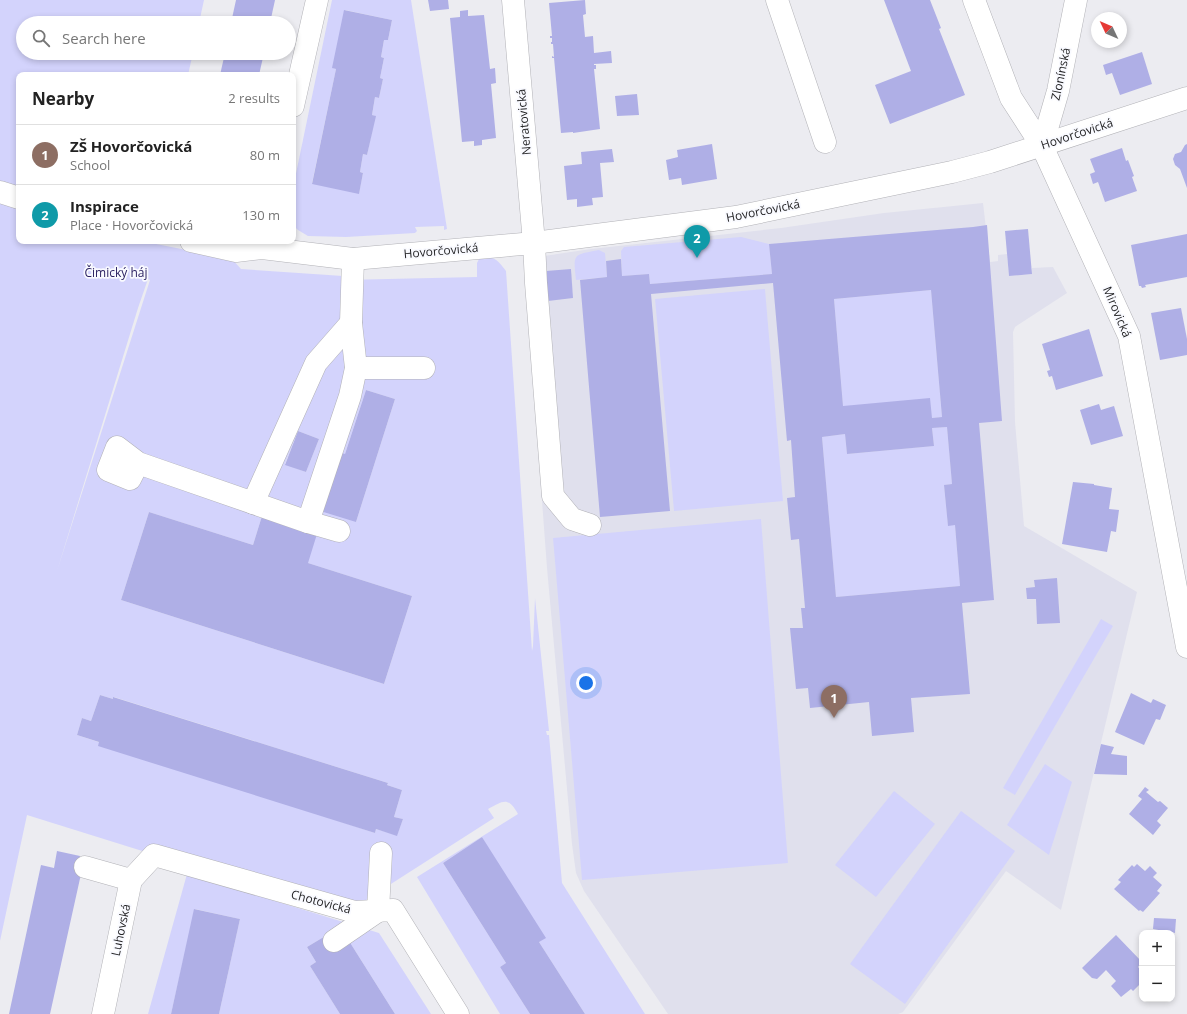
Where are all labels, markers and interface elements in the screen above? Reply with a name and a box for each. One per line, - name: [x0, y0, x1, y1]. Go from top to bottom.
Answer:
- north arrow: [1091, 12, 1127, 48]
- search box: [16, 16, 296, 60]
- icon: search: [30, 27, 52, 49]
- text: Search here: [62, 28, 146, 48]
- street label: Zlonínská: [1047, 46, 1074, 102]
- text: Nearby: [32, 87, 94, 110]
- street label: Neratovická: [512, 88, 535, 156]
- text: 2 results: [228, 89, 280, 107]
- street label: Hovorčovická: [1039, 114, 1115, 153]
- text: ZŠ Hovorčovická: [70, 136, 192, 156]
- text: 1: [41, 146, 49, 164]
- text: 80 m: [250, 146, 280, 164]
- text: School: [70, 156, 110, 174]
- street label: Hovorčovická: [725, 195, 801, 226]
- text: Inspirace: [70, 196, 139, 216]
- text: 2: [41, 206, 49, 224]
- text: 130 m: [242, 206, 280, 224]
- text: Place · Hovorčovická: [70, 216, 193, 234]
- pin: 2: [684, 225, 710, 258]
- street label: Hovorčovická: [403, 239, 479, 262]
- park label: Čimický háj: [85, 264, 147, 281]
- street label: Mirovická: [1099, 284, 1136, 340]
- your location: [576, 673, 596, 693]
- pin: 1: [821, 685, 847, 718]
- street label: Chotovická: [289, 885, 353, 918]
- street label: Luhovská: [107, 902, 134, 958]
- map controls: [1139, 930, 1175, 1002]
- button: +: [1139, 930, 1175, 966]
- button: −: [1139, 966, 1175, 1002]

